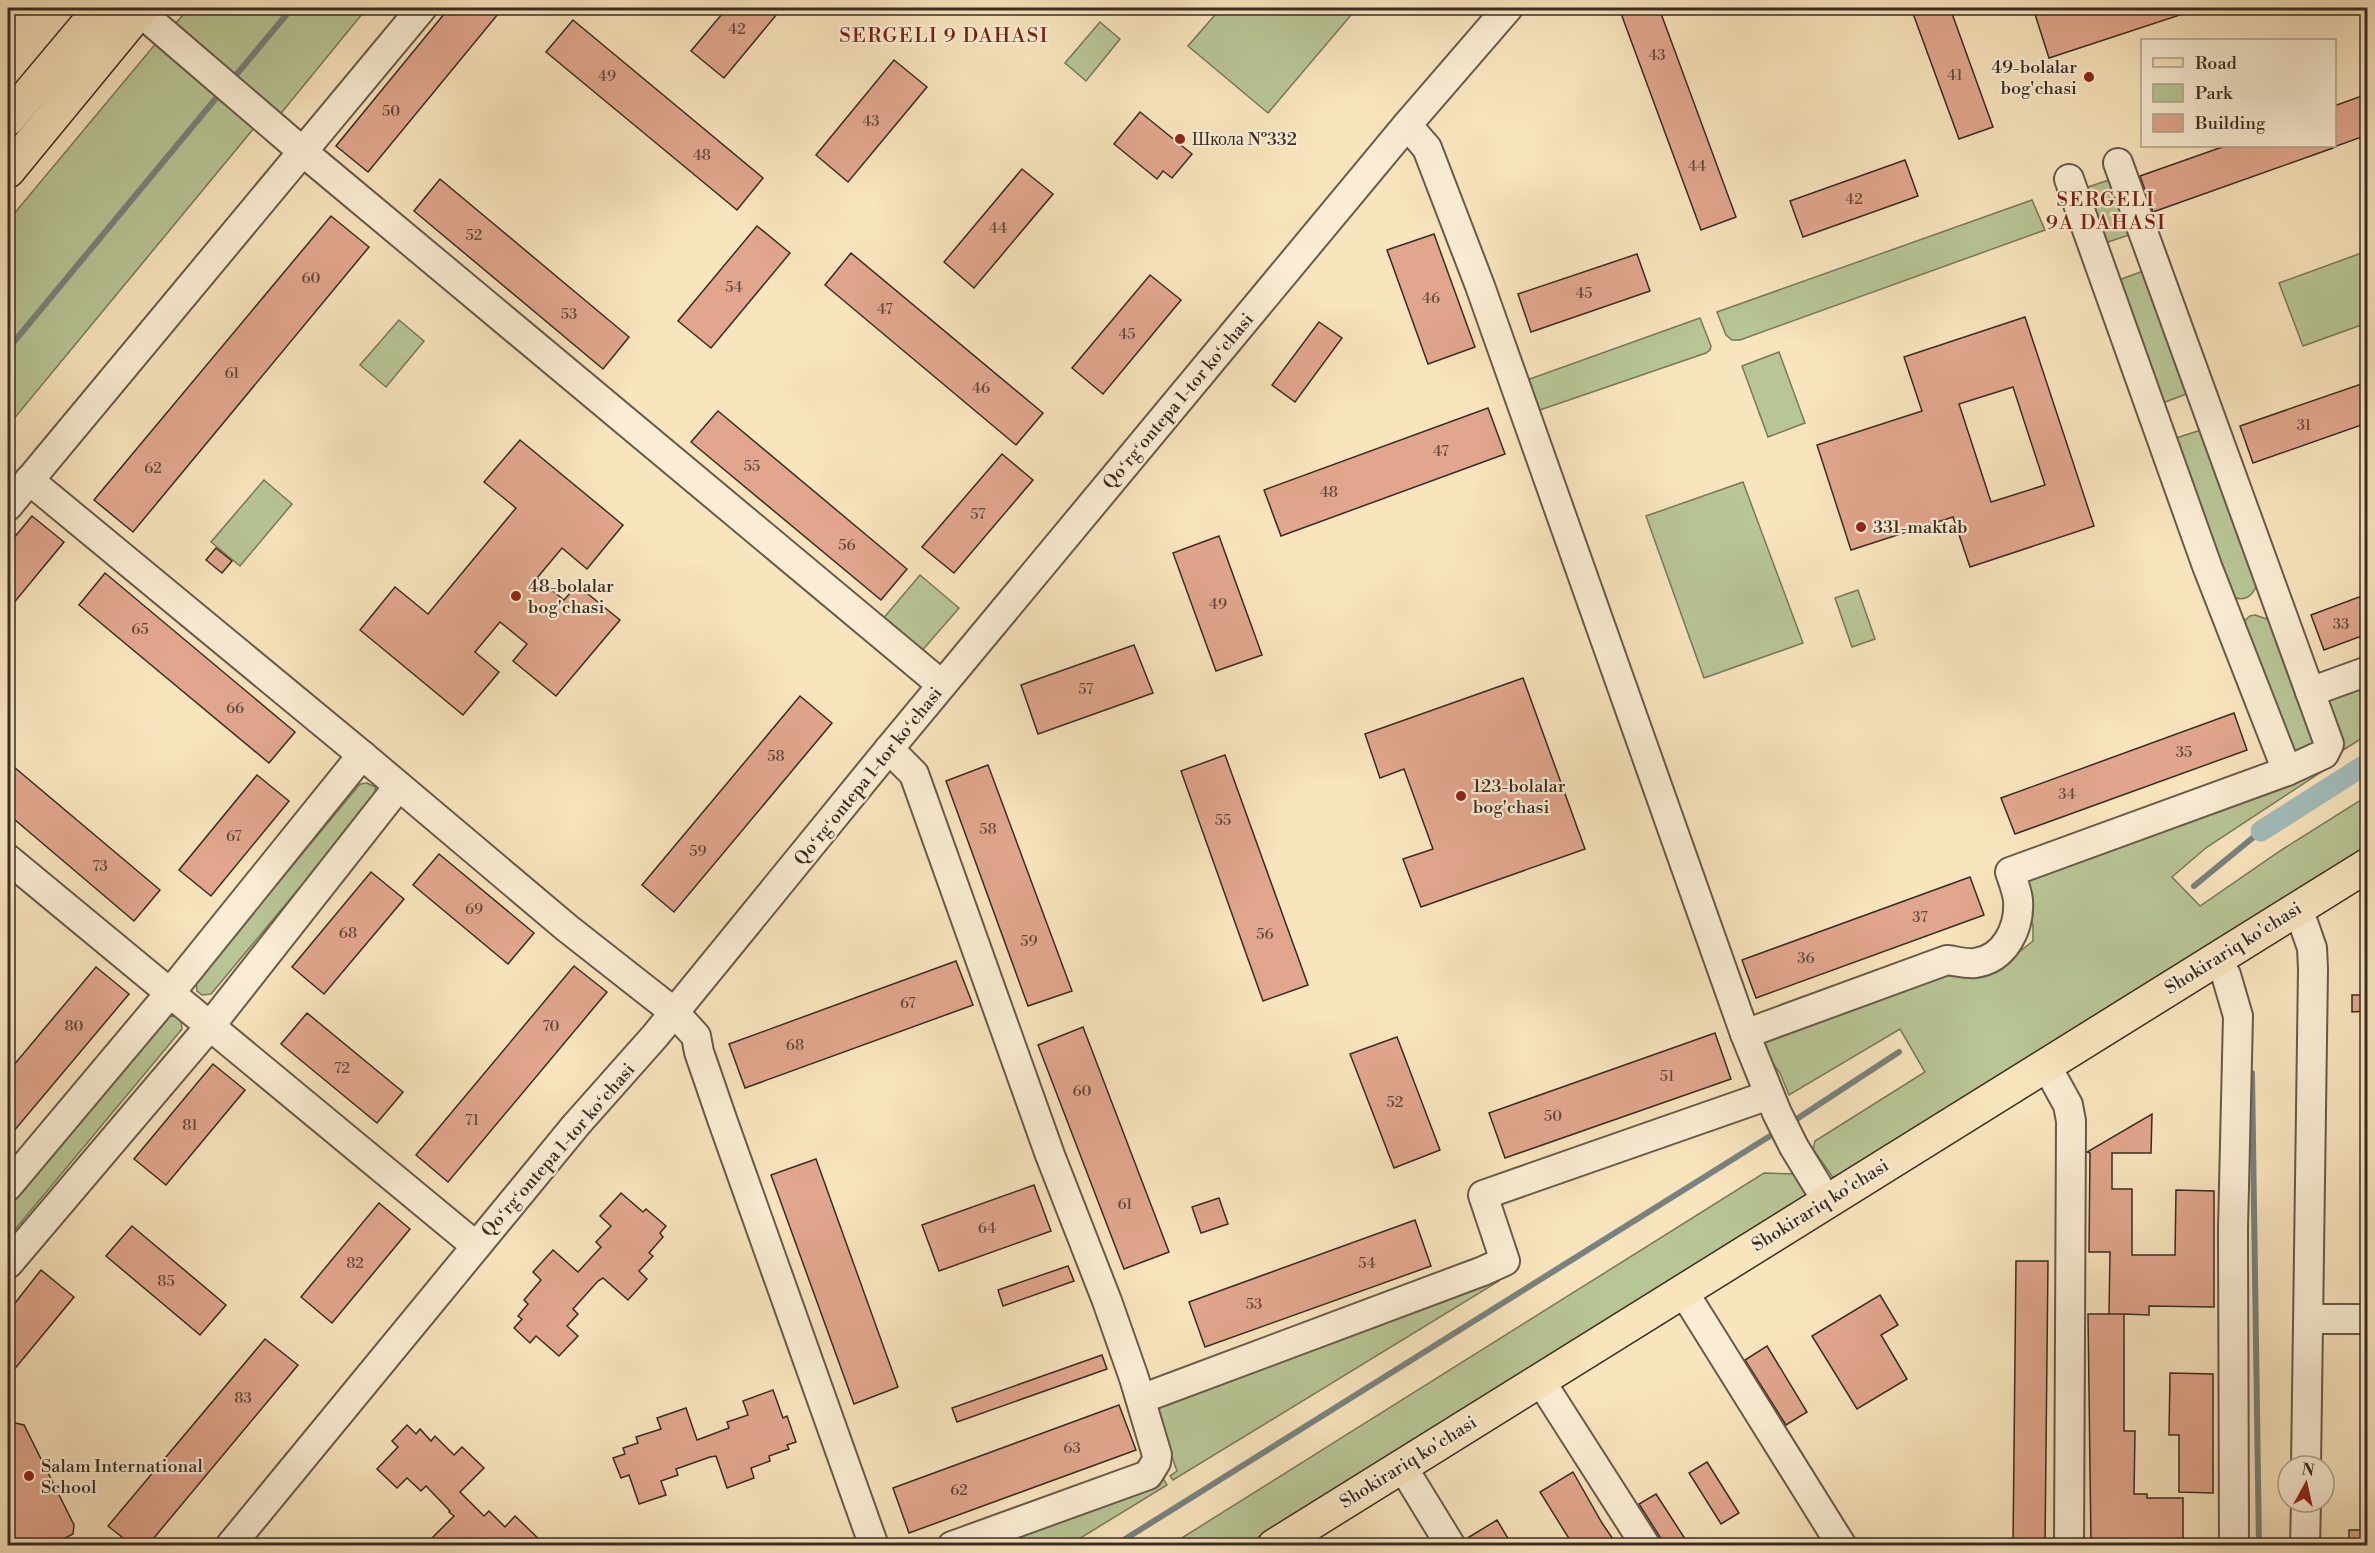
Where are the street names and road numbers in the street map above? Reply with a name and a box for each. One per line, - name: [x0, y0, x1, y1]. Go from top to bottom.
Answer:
- street label: Qoʻrgʻontepa 1-tor koʻchasi: [1098, 308, 1259, 494]
- street label: Qoʻrgʻontepa 1-tor koʻchasi: [789, 682, 948, 870]
- street label: Shokirariq ko'chasi: [2160, 897, 2306, 1000]
- street label: Qoʻrgʻontepa 1-tor koʻchasi: [477, 1059, 640, 1242]
- street label: Shokirariq ko'chasi: [1747, 1154, 1893, 1257]
- street label: Shokirariq ko'chasi: [1335, 1411, 1481, 1514]

